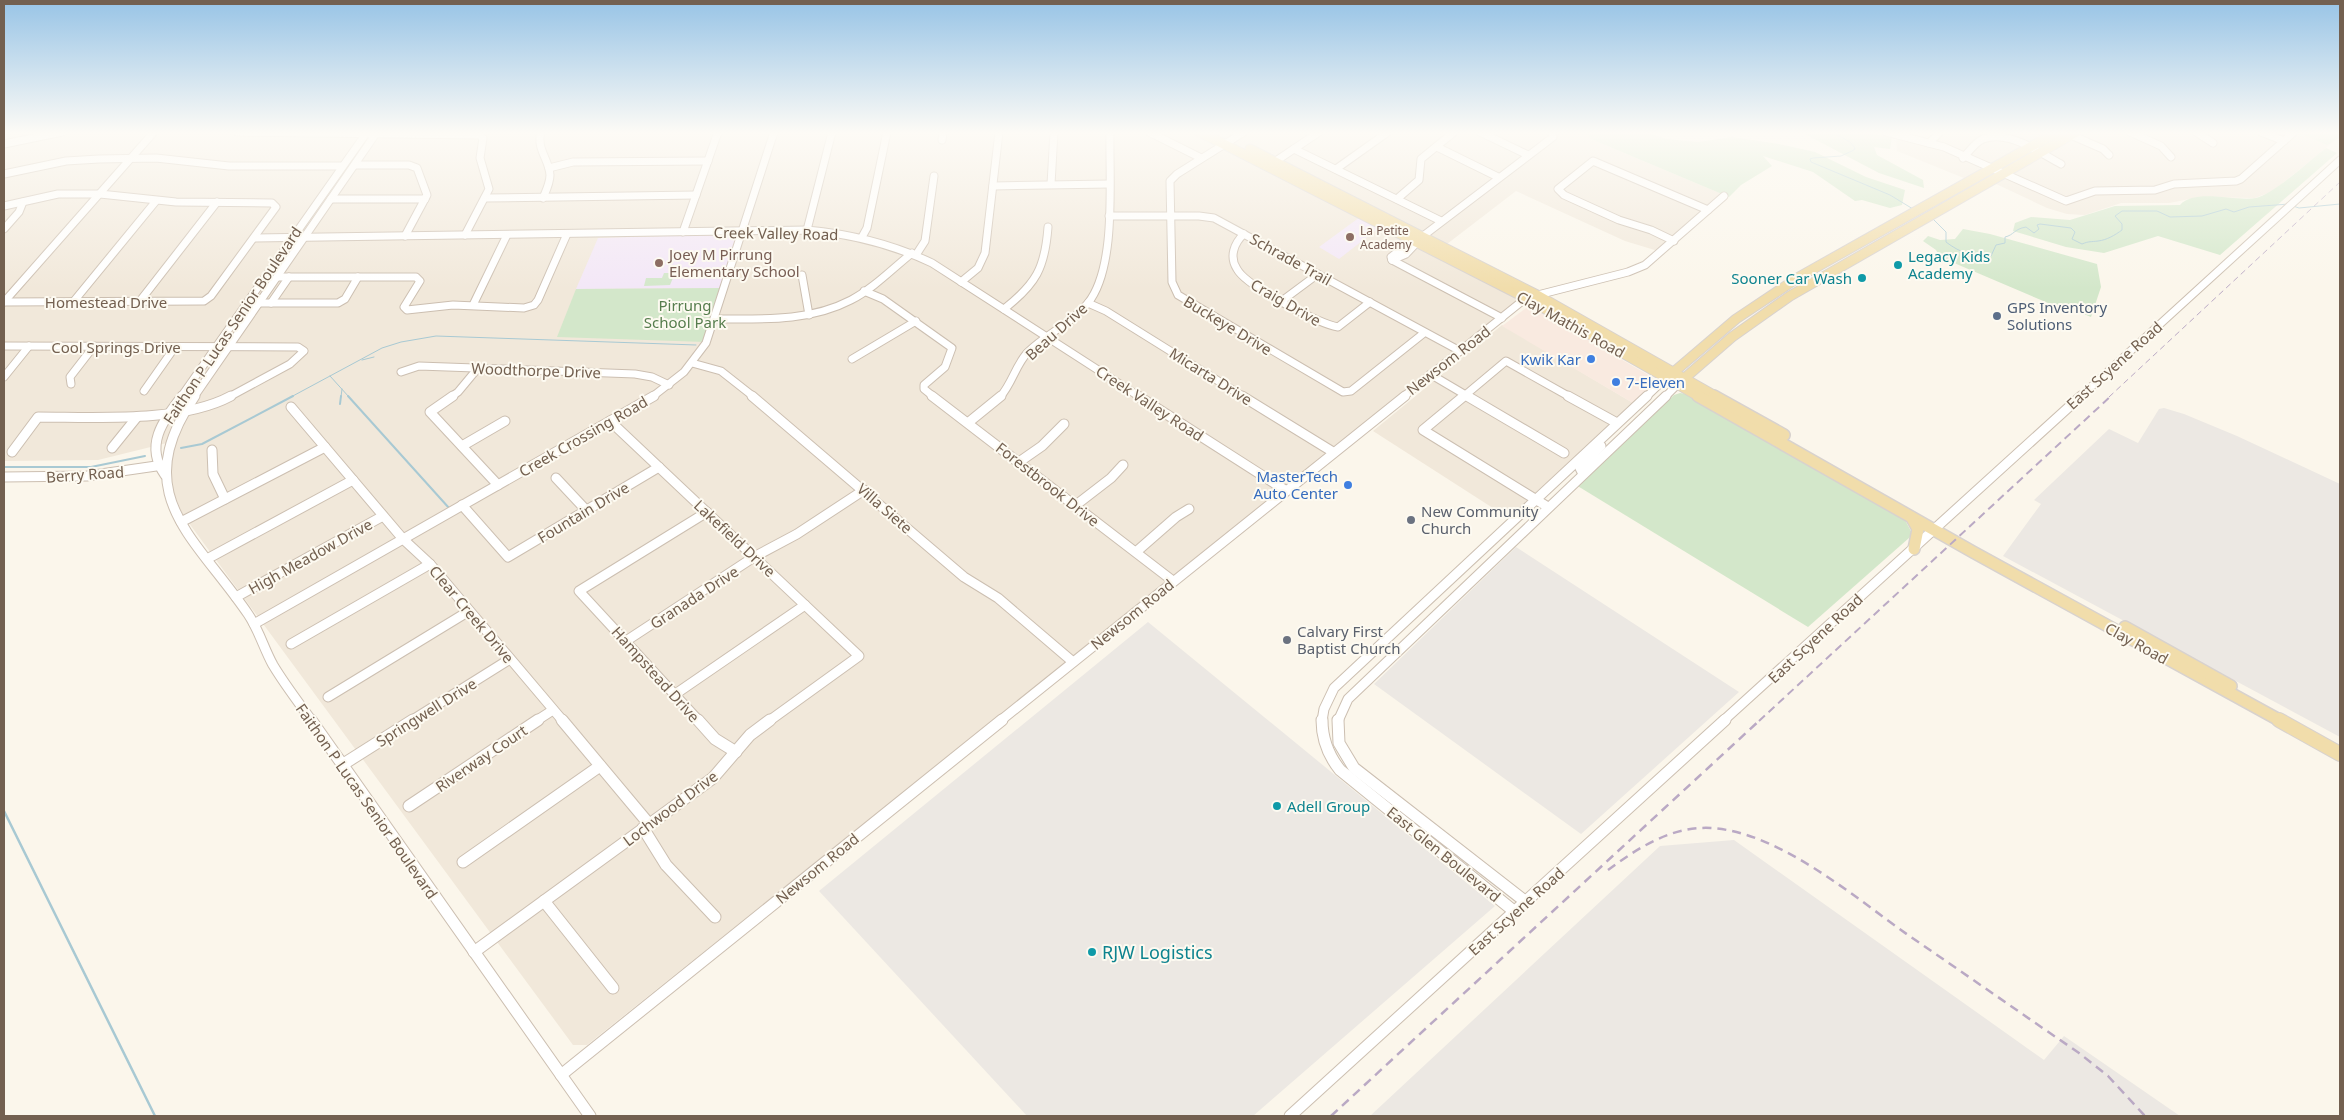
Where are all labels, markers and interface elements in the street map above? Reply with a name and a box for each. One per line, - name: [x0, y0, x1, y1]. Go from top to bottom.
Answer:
- street label: Faithon P Lucas Senior Boulevard: [158, 222, 306, 428]
- street label: Creek Valley Road: [713, 222, 839, 244]
- place label: La Petite Academy: [1360, 222, 1413, 253]
- street label: Schrade Trail: [1247, 228, 1335, 290]
- marker: La Petite Academy: [1344, 231, 1356, 243]
- place label: Joey M Pirrung Elementary School: [667, 244, 800, 281]
- place label: Legacy Kids Academy: [1908, 246, 1990, 283]
- marker: Joey M Pirrung Elementary School: [653, 257, 665, 269]
- marker: Legacy Kids Academy: [1892, 259, 1904, 271]
- place label: Sooner Car Wash: [1731, 268, 1852, 288]
- marker: Sooner Car Wash: [1856, 272, 1868, 284]
- street label: Craig Drive: [1247, 274, 1325, 330]
- street label: Clay Mathis Road: [1513, 286, 1629, 362]
- street label: Buckeye Drive: [1180, 291, 1276, 359]
- street label: Homestead Drive: [45, 292, 167, 312]
- park label: Pirrung School Park: [644, 295, 726, 332]
- place label: GPS Inventory Solutions: [2007, 297, 2108, 334]
- street label: Beau Drive: [1021, 298, 1091, 364]
- marker: GPS Inventory Solutions: [1991, 310, 2003, 322]
- street label: East Scyene Road: [2062, 317, 2166, 413]
- street label: Newsom Road: [1402, 321, 1494, 399]
- street label: Cool Springs Drive: [51, 337, 181, 357]
- street label: Micarta Drive: [1166, 343, 1256, 409]
- place label: Kwik Kar: [1520, 349, 1581, 369]
- marker: Kwik Kar: [1585, 353, 1597, 365]
- street label: Woodthorpe Drive: [471, 358, 601, 382]
- street label: Creek Valley Road: [1092, 361, 1208, 445]
- place label: 7-Eleven: [1626, 372, 1685, 392]
- marker: 7-Eleven: [1610, 376, 1622, 388]
- street label: Creek Crossing Road: [515, 391, 651, 481]
- street label: Forestbrook Drive: [992, 437, 1104, 531]
- street label: Berry Road: [45, 461, 125, 487]
- place label: MasterTech Auto Center: [1253, 466, 1338, 503]
- street label: Fountain Drive: [534, 477, 632, 547]
- street label: Villa Siete: [853, 478, 917, 538]
- marker: MasterTech Auto Center: [1342, 479, 1354, 491]
- street label: Lakefield Drive: [690, 495, 780, 581]
- place label: New Community Church: [1421, 501, 1539, 538]
- street label: High Meadow Drive: [245, 514, 375, 598]
- marker: New Community Church: [1405, 514, 1417, 526]
- street label: Clear Creek Drive: [425, 561, 519, 667]
- street label: Granada Drive: [646, 561, 742, 633]
- street label: Newsom Road: [1086, 574, 1178, 654]
- street label: East Scyene Road: [1763, 589, 1867, 687]
- street label: Clay Road: [2102, 617, 2172, 669]
- place label: Calvary First Baptist Church: [1297, 621, 1401, 658]
- street label: Hampstead Drive: [608, 622, 704, 726]
- marker: Calvary First Baptist Church: [1281, 634, 1293, 646]
- street label: Springwell Drive: [372, 673, 480, 751]
- street label: Faithon P Lucas Senior Boulevard: [292, 699, 442, 903]
- street label: Riverway Court: [431, 720, 531, 796]
- street label: Lochwood Drive: [619, 766, 721, 850]
- place label: Adell Group: [1287, 796, 1370, 816]
- marker: Adell Group: [1271, 800, 1283, 812]
- street label: East Glen Boulevard: [1383, 802, 1505, 906]
- street label: Newsom Road: [771, 828, 863, 908]
- street label: East Scyene Road: [1464, 863, 1568, 959]
- place label: RJW Logistics: [1102, 940, 1213, 964]
- marker: RJW Logistics: [1086, 946, 1098, 958]

